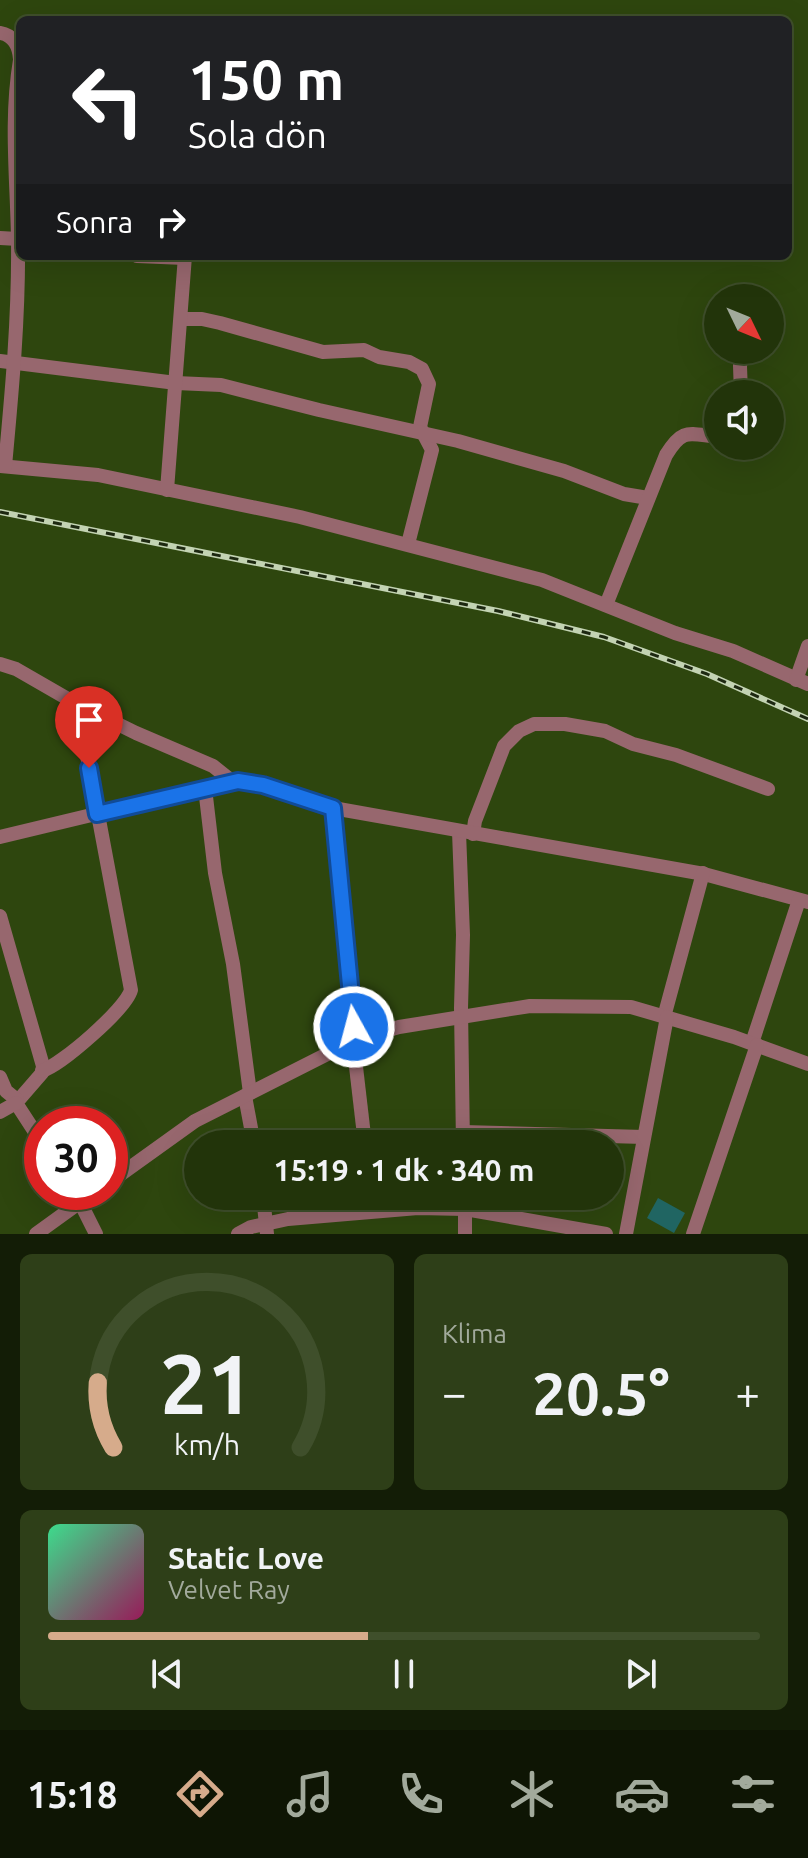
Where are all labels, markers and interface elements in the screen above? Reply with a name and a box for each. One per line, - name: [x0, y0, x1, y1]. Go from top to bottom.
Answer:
- icon: left: [56, 48, 160, 152]
- text: 150 m: [188, 48, 344, 111]
- text: Sola dön: [188, 114, 327, 155]
- icon: right: [149, 200, 193, 244]
- text: Sonra: [56, 205, 133, 239]
- north arrow: [704, 284, 784, 364]
- map controls: [704, 284, 784, 460]
- button: sound: [704, 380, 784, 460]
- pin: [55, 686, 123, 768]
- icon: arrive: [67, 698, 111, 742]
- position arrow: [312, 985, 396, 1069]
- speed limit sign: 30: [24, 1106, 128, 1210]
- text: 15:19 · 1 dk · 340 m: [274, 1153, 534, 1187]
- text: Klima: [442, 1319, 507, 1348]
- text: 21: [160, 1336, 254, 1430]
- text: 20.5°: [532, 1359, 670, 1426]
- text: −: [442, 1368, 467, 1417]
- text: +: [735, 1368, 760, 1417]
- text: km/h: [174, 1428, 240, 1460]
- text: Static Love: [168, 1541, 324, 1575]
- text: Velvet Ray: [168, 1575, 290, 1604]
- icon: previous: [145, 1652, 189, 1696]
- icon: pause: [382, 1652, 426, 1696]
- icon: next: [619, 1652, 663, 1696]
- icon: directions: [172, 1766, 228, 1822]
- icon: music: [282, 1766, 338, 1822]
- icon: phone: [393, 1766, 449, 1822]
- icon: climate: [504, 1766, 560, 1822]
- icon: car: [614, 1766, 670, 1822]
- icon: filters: [725, 1766, 781, 1822]
- text: 15:18: [27, 1774, 117, 1815]

